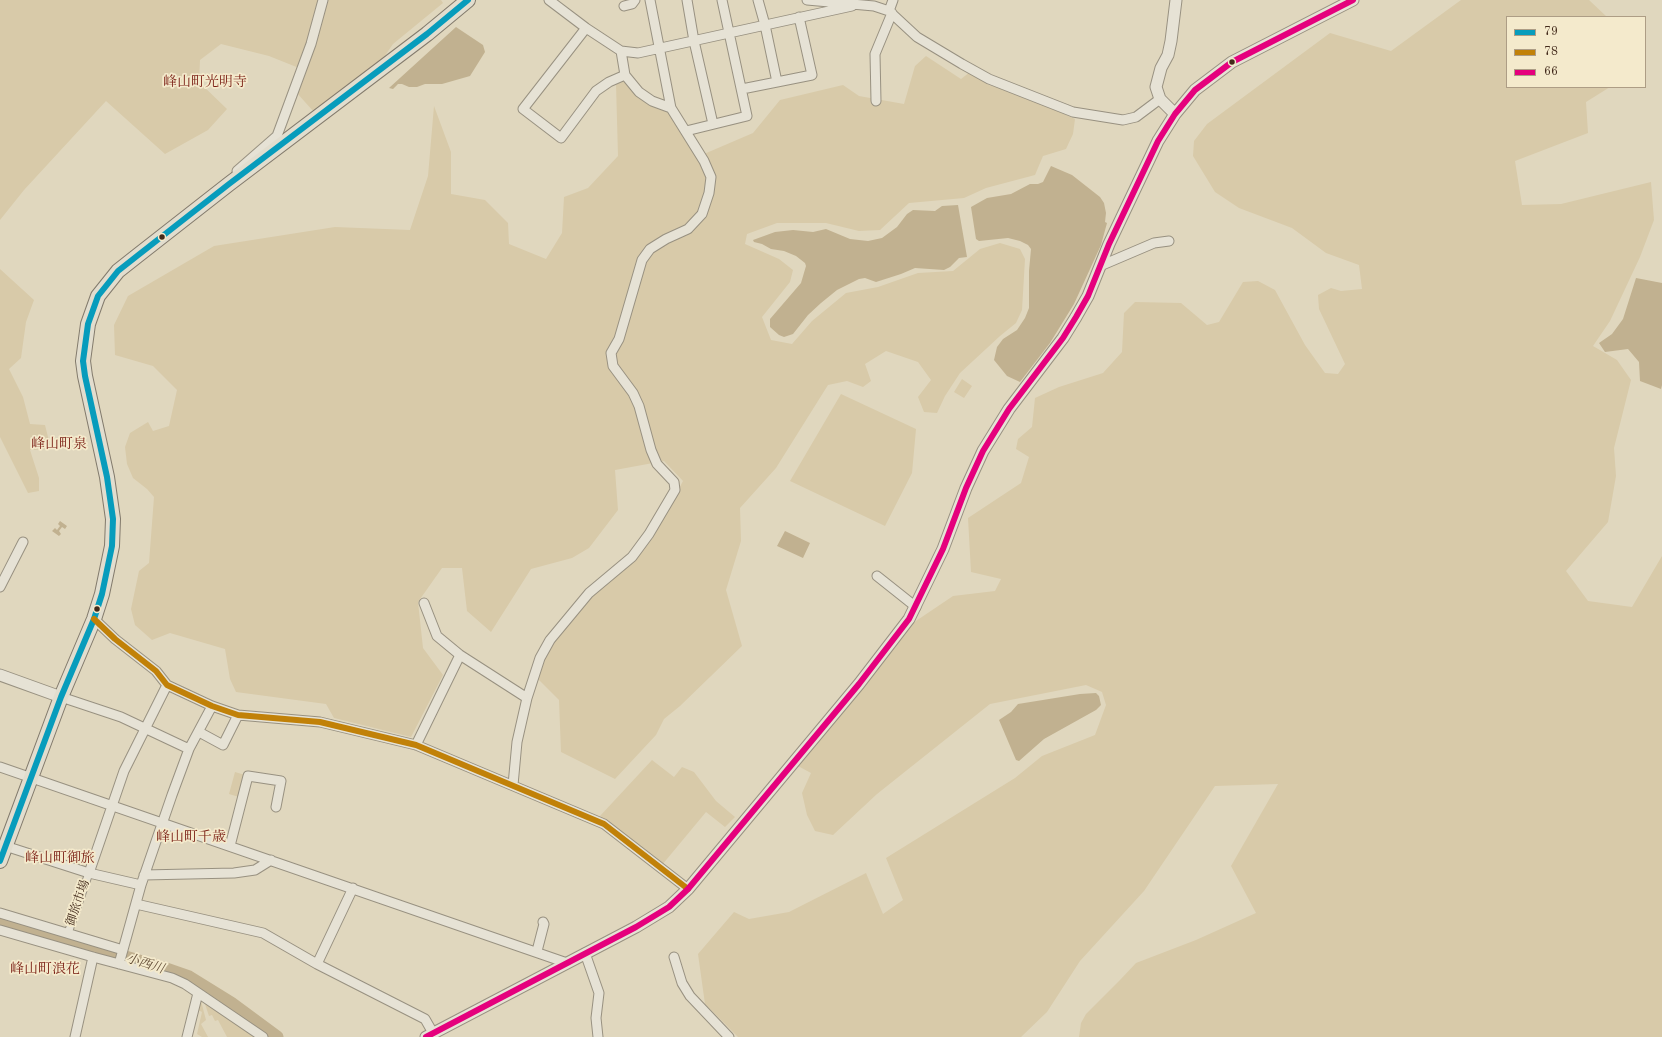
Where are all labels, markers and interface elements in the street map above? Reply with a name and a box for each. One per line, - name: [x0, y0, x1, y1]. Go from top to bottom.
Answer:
- legend: [1506, 16, 1646, 88]
- text: 79: [1544, 26, 1558, 38]
- text: 78: [1544, 46, 1558, 58]
- unlabelled marker: [1227, 57, 1237, 67]
- text: 66: [1544, 66, 1558, 78]
- district label: 峰山町光明寺: [163, 74, 247, 90]
- unlabelled marker: [157, 232, 167, 242]
- district label: 峰山町泉: [31, 436, 87, 452]
- unlabelled marker: [92, 604, 102, 614]
- district label: 峰山町千歳: [156, 829, 226, 845]
- district label: 峰山町御旅: [25, 850, 95, 866]
- street label: 御旅市場: [63, 878, 93, 928]
- water label: 小西川: [124, 951, 166, 977]
- district label: 峰山町浪花: [10, 961, 80, 977]

